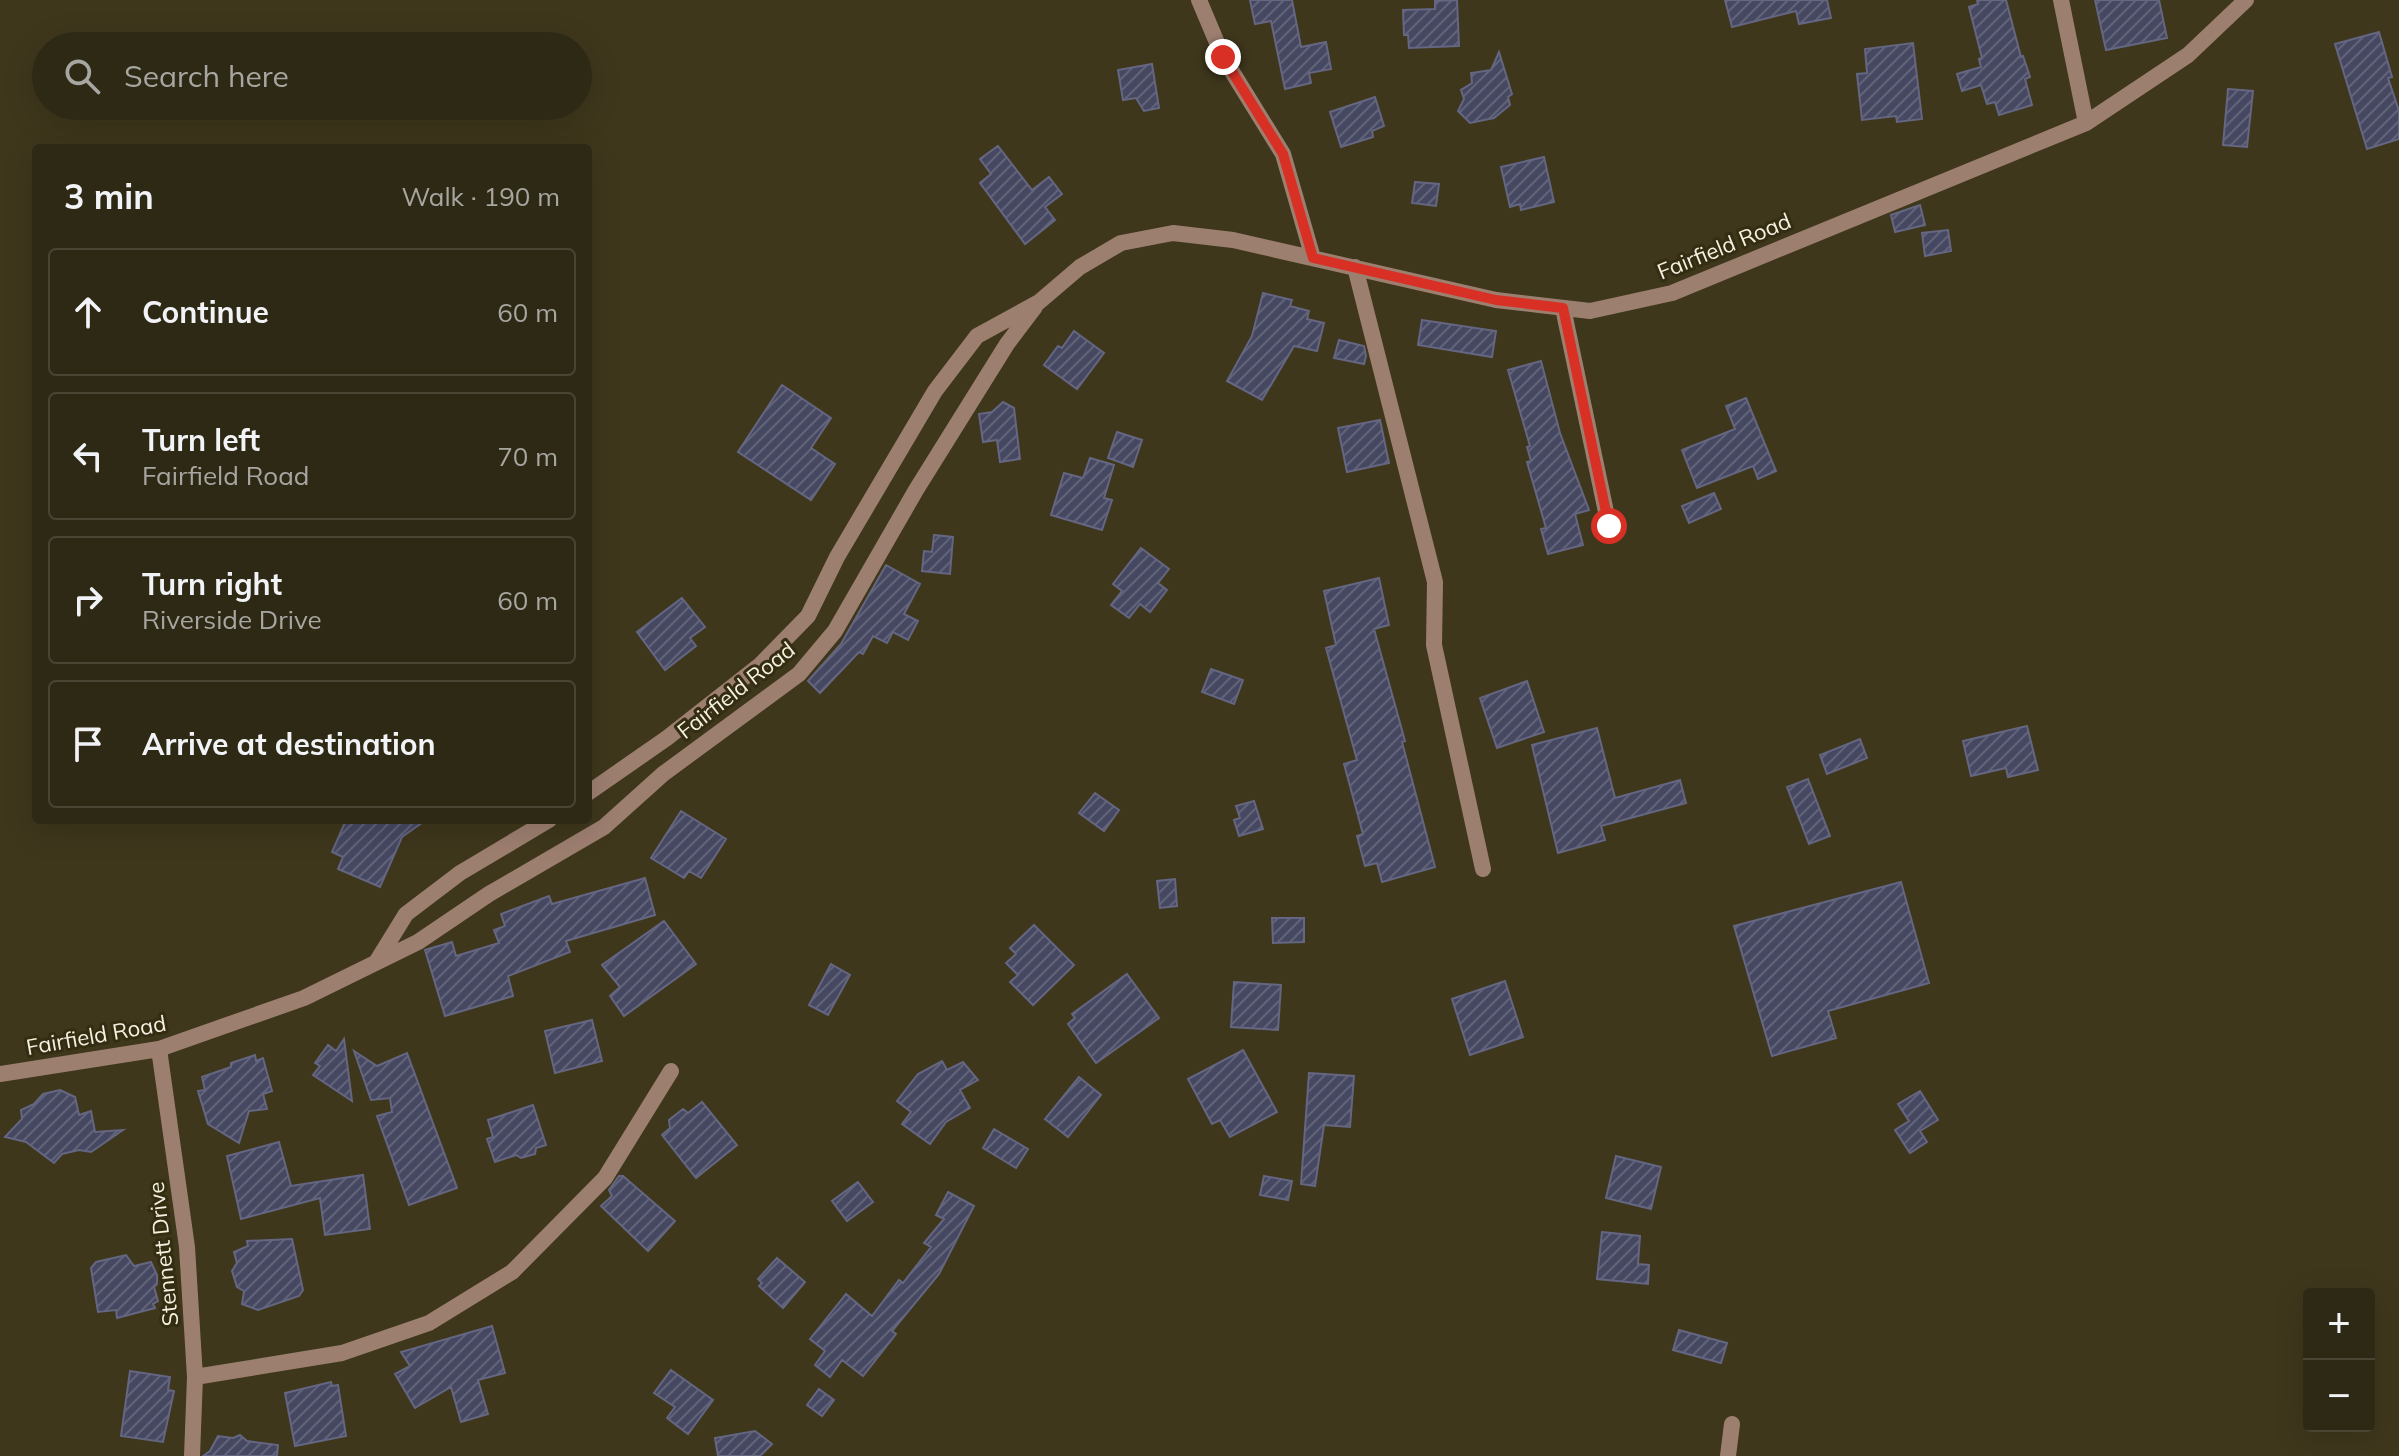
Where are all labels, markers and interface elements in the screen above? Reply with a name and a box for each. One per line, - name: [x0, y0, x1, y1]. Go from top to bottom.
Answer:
- search box: [32, 32, 592, 120]
- route end: [1205, 39, 1241, 75]
- icon: search: [60, 54, 104, 98]
- text: Search here: [124, 57, 289, 95]
- text: 3 min: [64, 175, 154, 218]
- text: Walk · 190 m: [401, 180, 560, 213]
- street label: Fairfield Road: [1653, 206, 1795, 286]
- icon: ahead: [66, 290, 110, 334]
- text: Continue: [142, 293, 269, 331]
- text: 60 m: [497, 296, 558, 329]
- text: Turn left: [142, 421, 260, 459]
- icon: left: [66, 434, 110, 478]
- text: 70 m: [497, 440, 558, 473]
- text: Fairfield Road: [142, 459, 309, 492]
- route start: [1591, 508, 1627, 544]
- text: Turn right: [142, 565, 282, 603]
- icon: right: [66, 578, 110, 622]
- text: 60 m: [497, 584, 558, 617]
- text: Riverside Drive: [142, 603, 322, 636]
- street label: Fairfield Road: [672, 635, 800, 745]
- icon: arrive: [66, 722, 110, 766]
- text: Arrive at destination: [142, 725, 436, 763]
- street label: Fairfield Road: [24, 1009, 168, 1061]
- street label: Stennett Drive: [142, 1180, 184, 1328]
- map controls: [2303, 1288, 2375, 1432]
- button: +: [2303, 1288, 2375, 1360]
- button: −: [2303, 1360, 2375, 1432]

